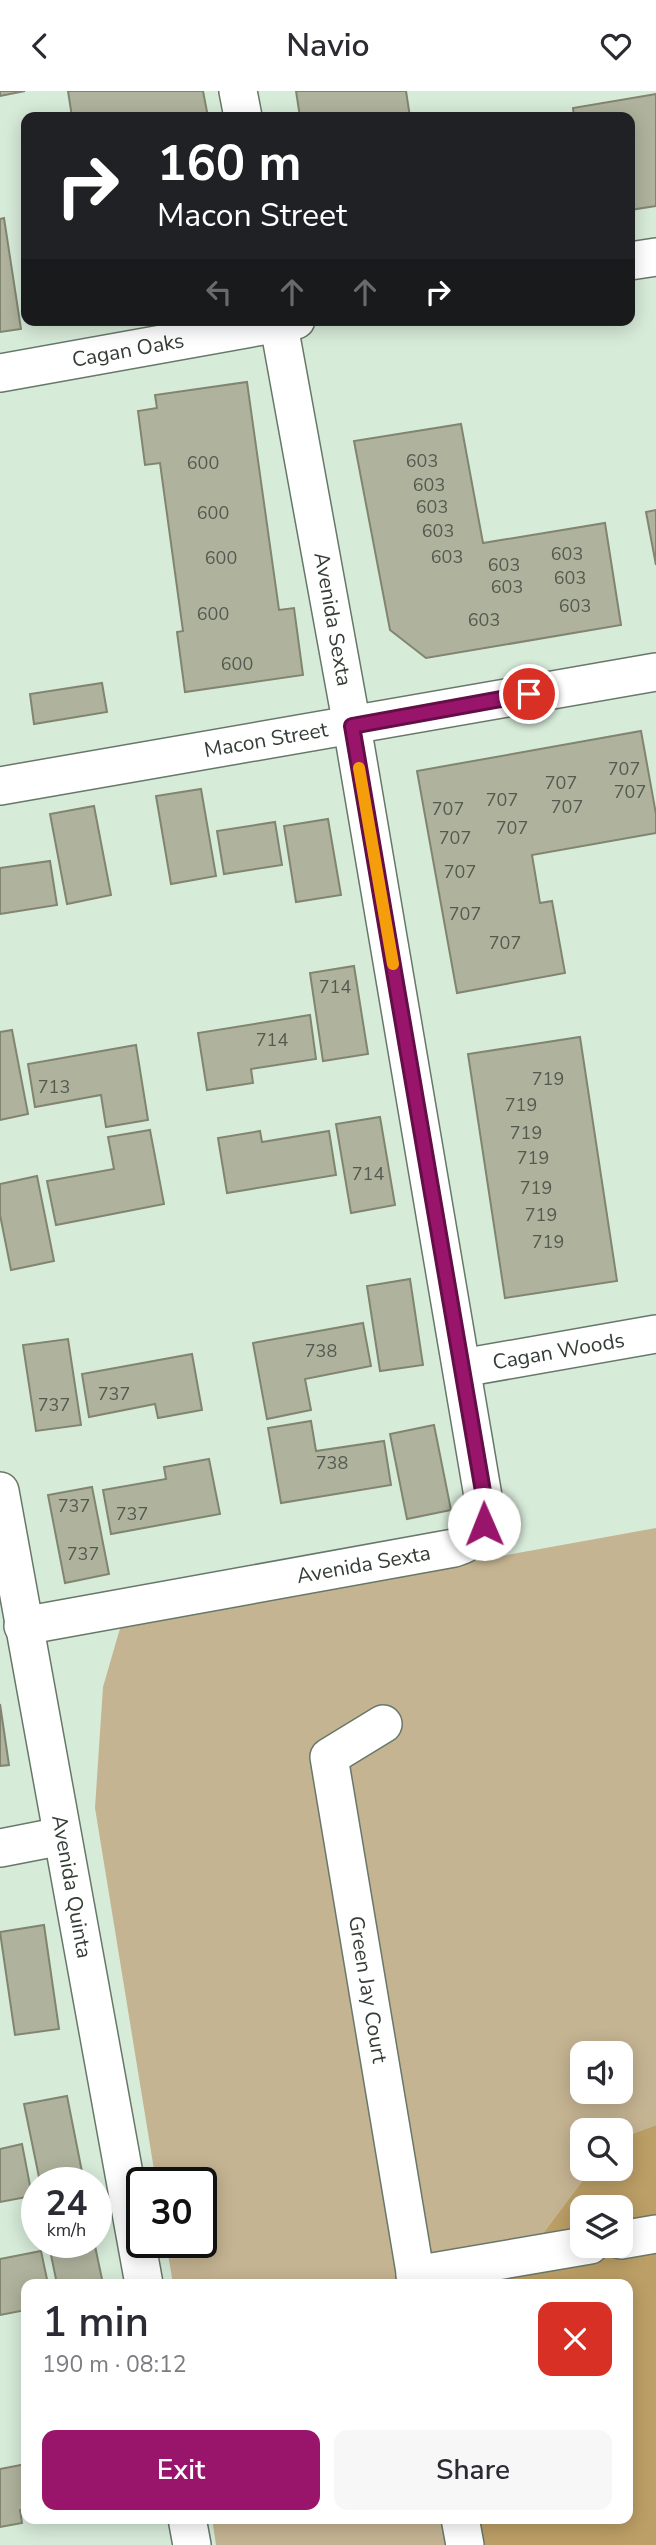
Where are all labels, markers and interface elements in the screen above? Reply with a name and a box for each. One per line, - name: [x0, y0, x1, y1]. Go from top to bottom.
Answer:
- text: Navio: [286, 24, 370, 67]
- icon: back: [21, 27, 59, 65]
- icon: heart: [597, 27, 635, 65]
- text: 160 m: [157, 130, 301, 197]
- icon: right: [42, 140, 133, 231]
- text: Macon Street: [157, 194, 347, 237]
- icon: left: [200, 273, 238, 311]
- icon: ahead: [273, 273, 311, 311]
- icon: ahead: [346, 273, 384, 311]
- icon: right: [419, 273, 457, 311]
- street label: Cagan Oaks: [70, 326, 186, 374]
- house number: 603: [406, 449, 438, 473]
- house number: 600: [187, 451, 219, 475]
- house number: 603: [413, 473, 445, 497]
- house number: 603: [416, 495, 448, 519]
- house number: 600: [197, 501, 229, 525]
- house number: 603: [422, 519, 454, 543]
- house number: 603: [551, 542, 583, 566]
- house number: 603: [431, 545, 463, 569]
- house number: 600: [205, 546, 237, 570]
- street label: Avenida Sexta: [307, 550, 359, 688]
- house number: 603: [488, 553, 520, 577]
- house number: 603: [554, 566, 586, 590]
- house number: 603: [491, 575, 523, 599]
- house number: 603: [559, 594, 591, 618]
- house number: 600: [197, 602, 229, 626]
- house number: 603: [468, 608, 500, 632]
- house number: 600: [221, 652, 253, 676]
- pin: [499, 664, 559, 724]
- icon: arrive: [510, 675, 548, 713]
- street label: Macon Street: [202, 715, 331, 764]
- house number: 707: [608, 757, 640, 781]
- house number: 707: [545, 771, 577, 795]
- house number: 707: [614, 780, 646, 804]
- house number: 707: [486, 788, 518, 812]
- house number: 707: [551, 795, 583, 819]
- house number: 707: [432, 797, 464, 821]
- house number: 707: [496, 816, 528, 840]
- house number: 707: [439, 826, 471, 850]
- house number: 707: [444, 860, 476, 884]
- house number: 707: [449, 902, 481, 926]
- house number: 707: [489, 931, 521, 955]
- house number: 714: [319, 975, 351, 999]
- house number: 714: [256, 1028, 288, 1052]
- house number: 719: [532, 1067, 564, 1091]
- house number: 713: [38, 1075, 70, 1099]
- house number: 719: [505, 1093, 537, 1117]
- house number: 719: [510, 1121, 542, 1145]
- house number: 719: [517, 1146, 549, 1170]
- house number: 714: [352, 1162, 384, 1186]
- house number: 719: [520, 1176, 552, 1200]
- house number: 719: [525, 1203, 557, 1227]
- house number: 719: [532, 1230, 564, 1254]
- street label: Cagan Woods: [490, 1326, 627, 1376]
- house number: 738: [305, 1339, 337, 1363]
- house number: 737: [98, 1382, 130, 1406]
- house number: 737: [38, 1393, 70, 1417]
- house number: 738: [316, 1451, 348, 1475]
- position arrow: [447, 1487, 521, 1561]
- house number: 737: [58, 1494, 90, 1518]
- house number: 737: [116, 1502, 148, 1526]
- street label: Avenida Sexta: [294, 1539, 433, 1590]
- house number: 737: [67, 1542, 99, 1566]
- street label: Avenida Quinta: [45, 1812, 99, 1961]
- street label: Green Jay Court: [342, 1914, 394, 2066]
- map controls: [570, 2041, 633, 2258]
- button: sound: [570, 2041, 633, 2104]
- button: search: [570, 2118, 633, 2181]
- speed limit sign: 30: [126, 2167, 217, 2258]
- text: 24: [45, 2180, 88, 2227]
- button: layers: [570, 2195, 633, 2258]
- text: km/h: [47, 2218, 86, 2242]
- text: 1 min: [42, 2294, 149, 2351]
- button: close: [538, 2302, 612, 2376]
- text: 190 m · 08:12: [42, 2349, 187, 2380]
- button: Exit: [42, 2430, 320, 2510]
- button: Share: [334, 2430, 612, 2510]

